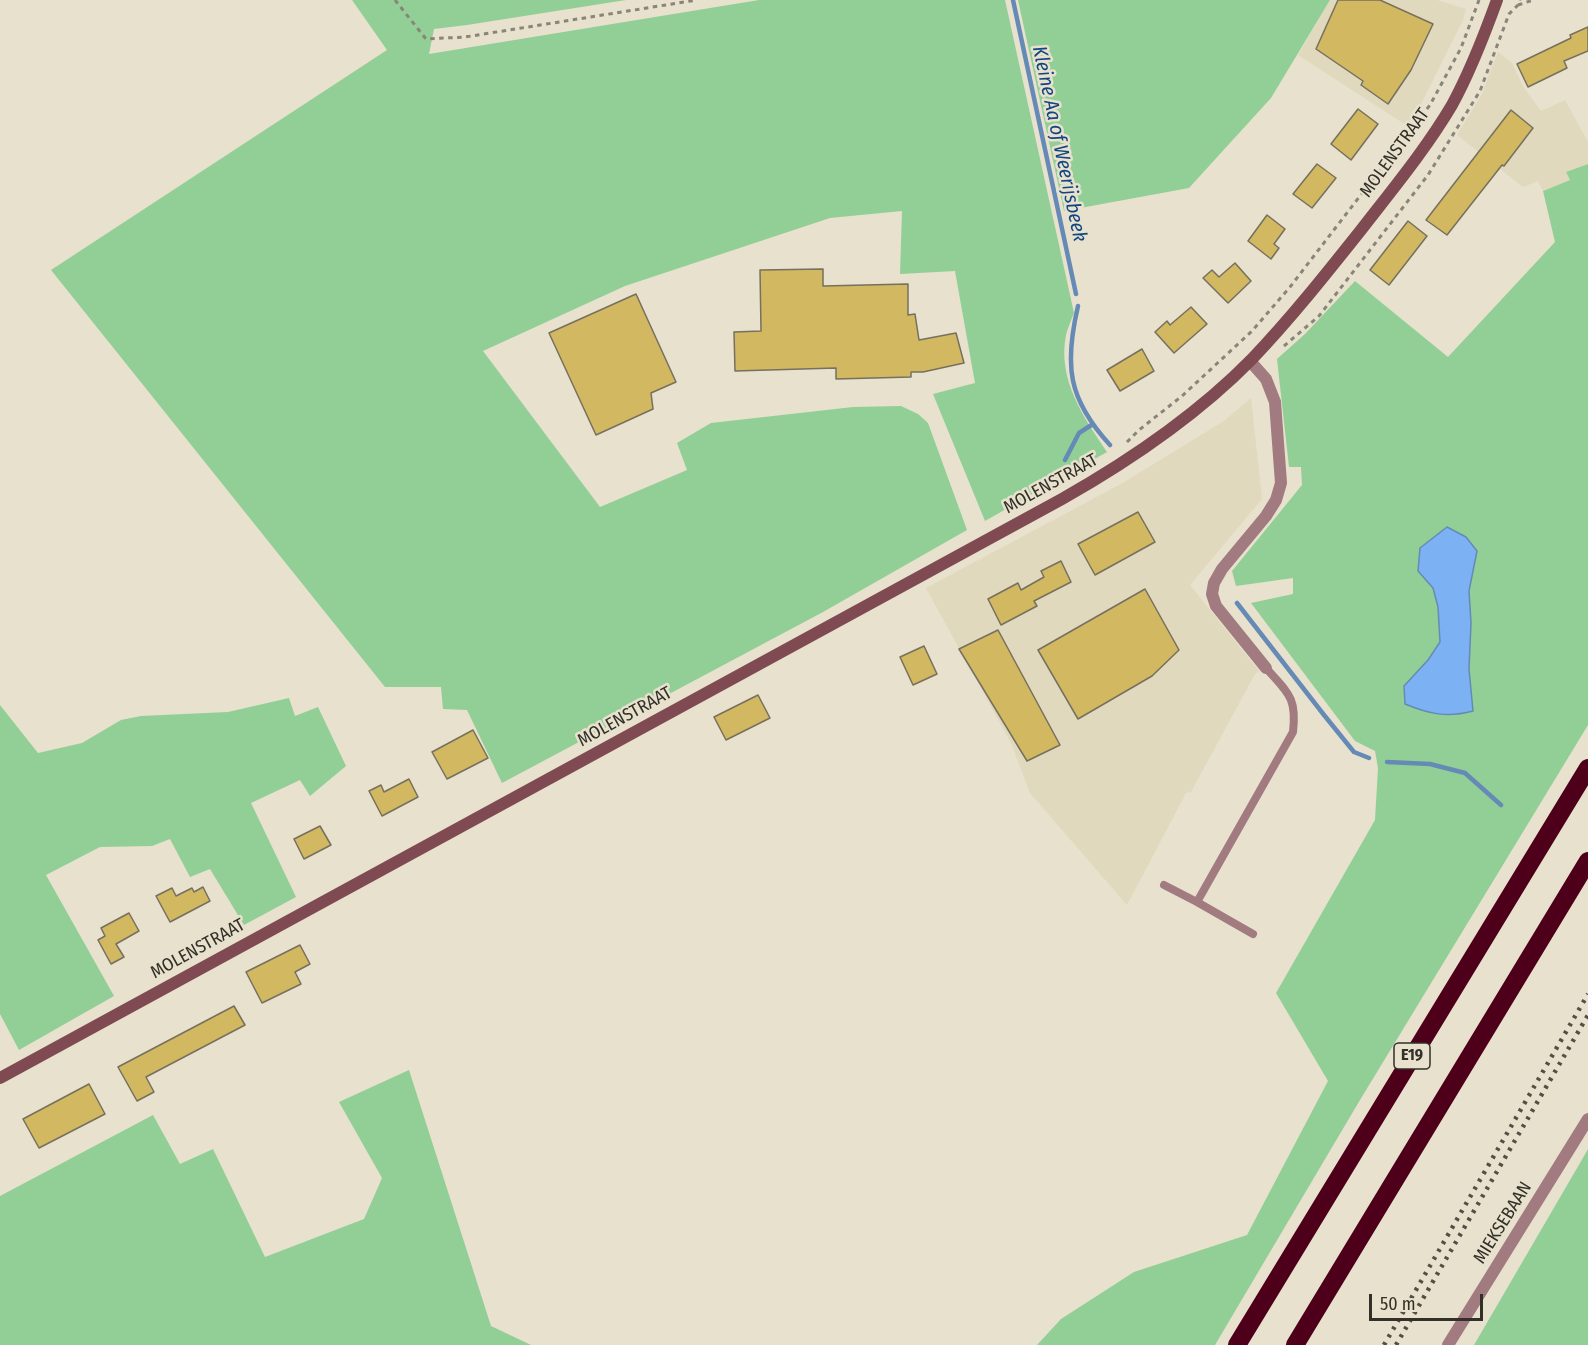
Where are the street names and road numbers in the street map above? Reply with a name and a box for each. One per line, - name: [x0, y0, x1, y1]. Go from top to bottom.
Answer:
- street label: MOLENSTRAAT: [1356, 104, 1434, 202]
- street label: MOLENSTRAAT: [1000, 449, 1102, 519]
- street label: MOLENSTRAAT: [574, 682, 676, 752]
- street label: MOLENSTRAAT: [147, 914, 249, 984]
- road number: E19: [1394, 1043, 1430, 1069]
- street label: MIEKSEBAAN: [1469, 1178, 1537, 1268]

